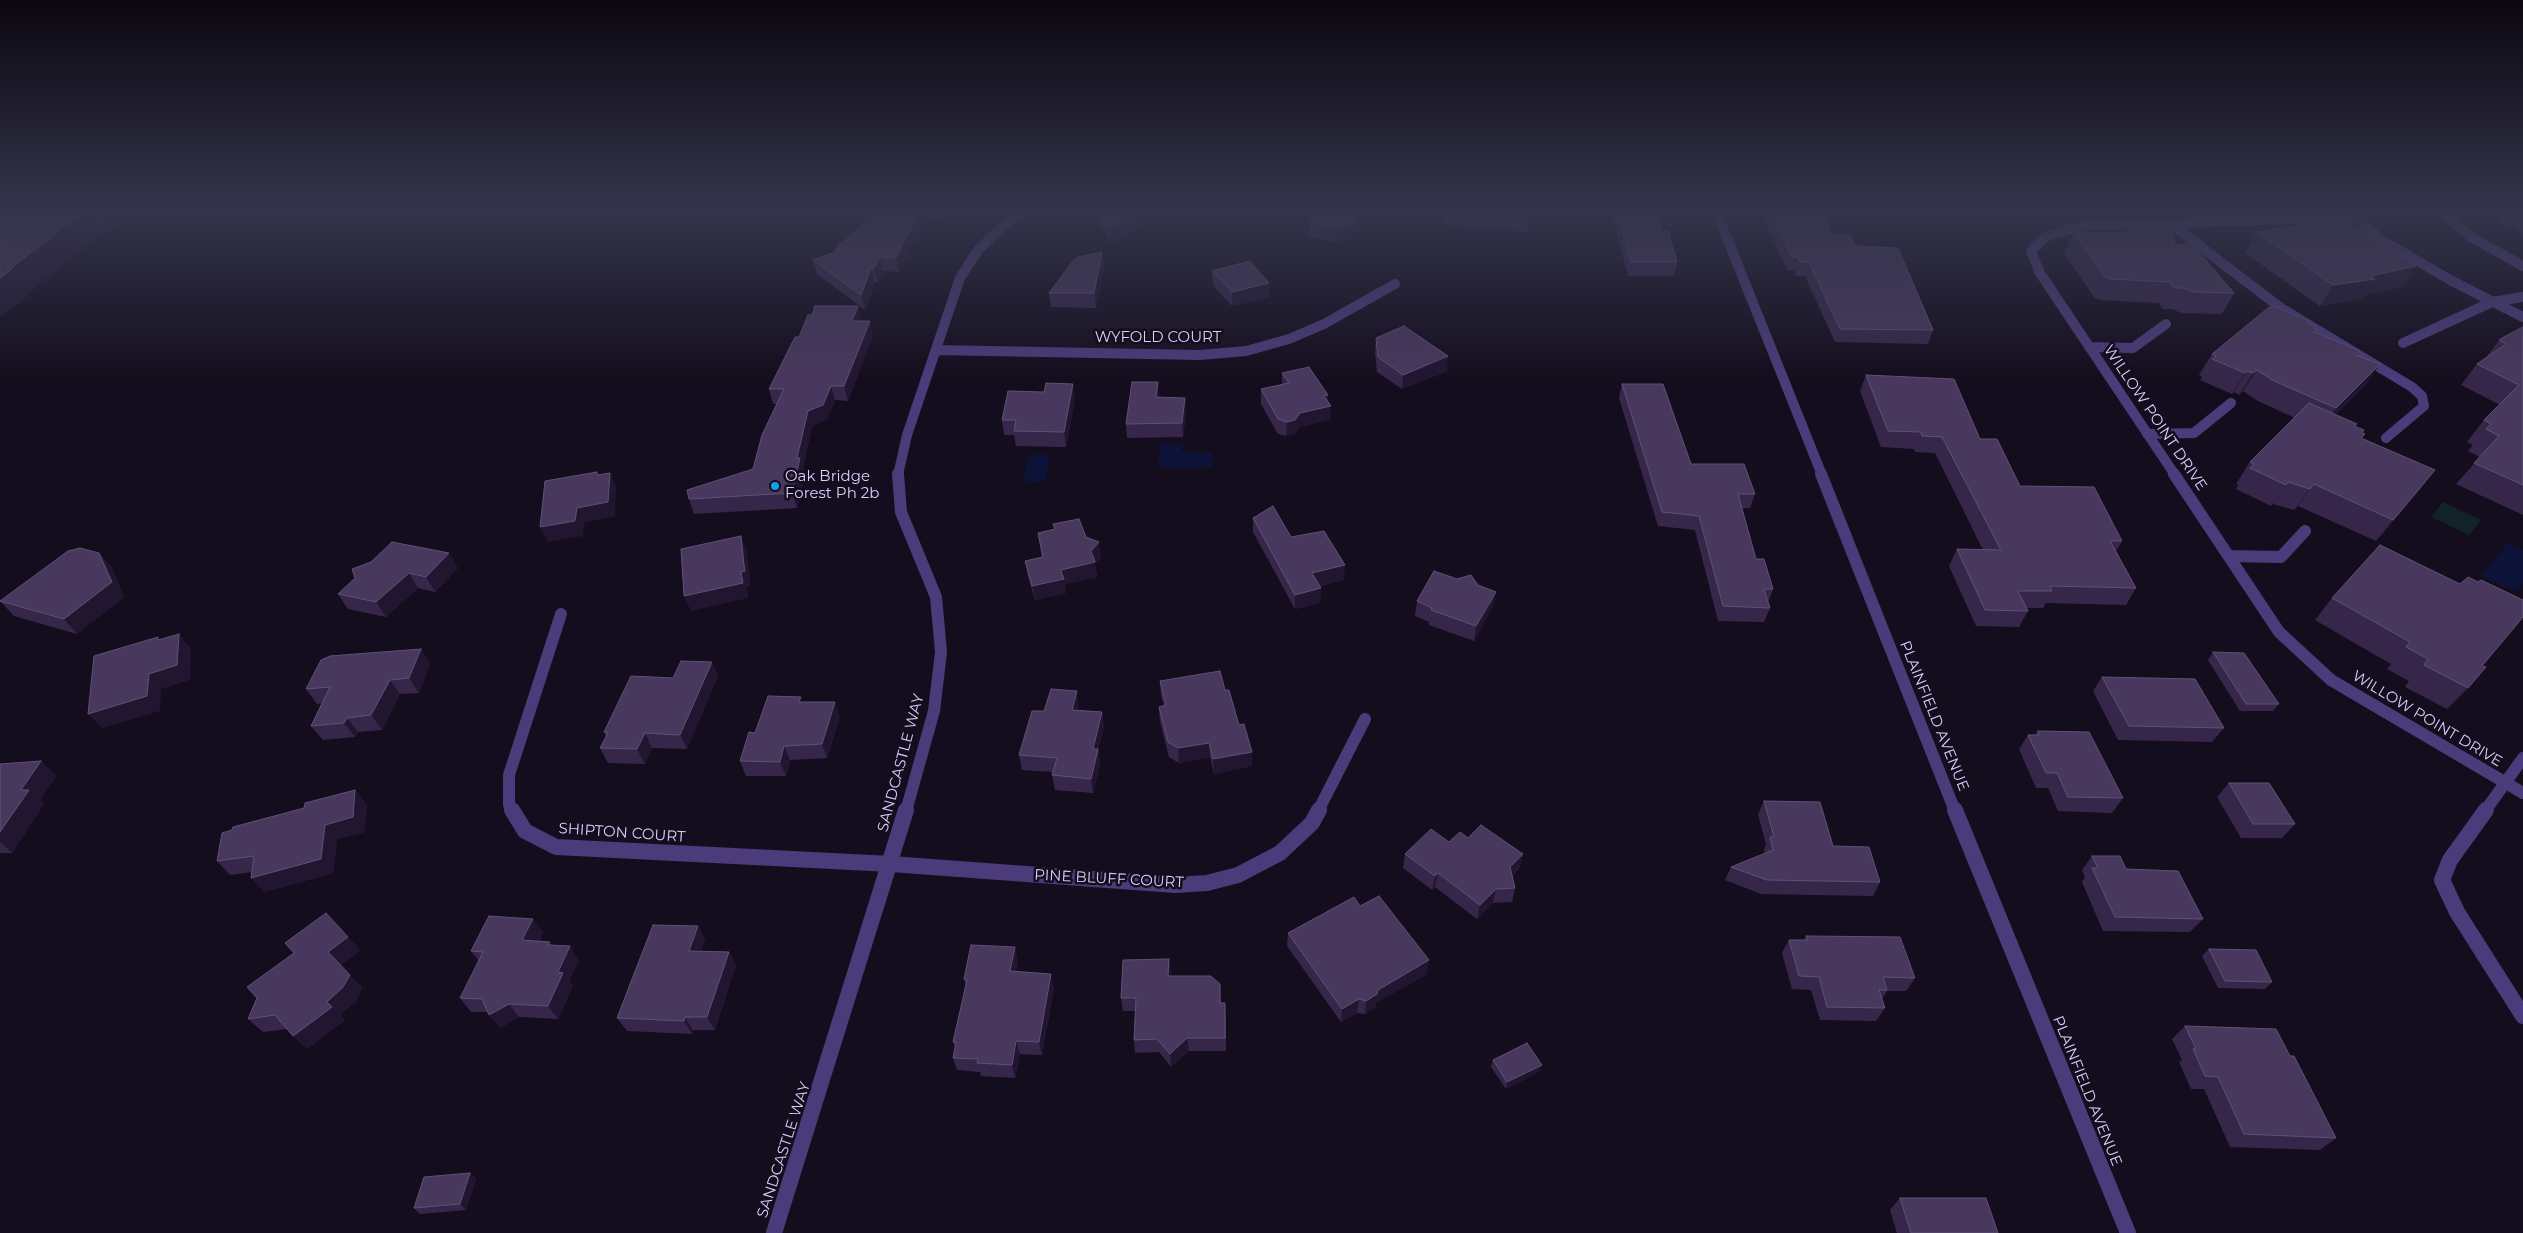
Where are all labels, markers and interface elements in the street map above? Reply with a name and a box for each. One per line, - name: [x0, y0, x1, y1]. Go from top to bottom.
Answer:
- street label: WYFOLD COURT: [1095, 329, 1221, 347]
- street label: WILLOW POINT DRIVE: [2100, 342, 2210, 494]
- place label: Oak Bridge Forest Ph 2b: [785, 468, 879, 503]
- marker: Oak Bridge Forest Ph 2b: [769, 480, 781, 492]
- street label: PLAINFIELD AVENUE: [1896, 638, 1972, 794]
- street label: WILLOW POINT DRIVE: [2349, 667, 2505, 771]
- street label: SANDCASTLE WAY: [874, 692, 928, 834]
- street label: SHIPTON COURT: [558, 820, 686, 846]
- street label: PINE BLUFF COURT: [1034, 866, 1184, 892]
- street label: PLAINFIELD AVENUE: [2049, 1013, 2125, 1169]
- street label: SANDCASTLE WAY: [754, 1080, 814, 1220]

